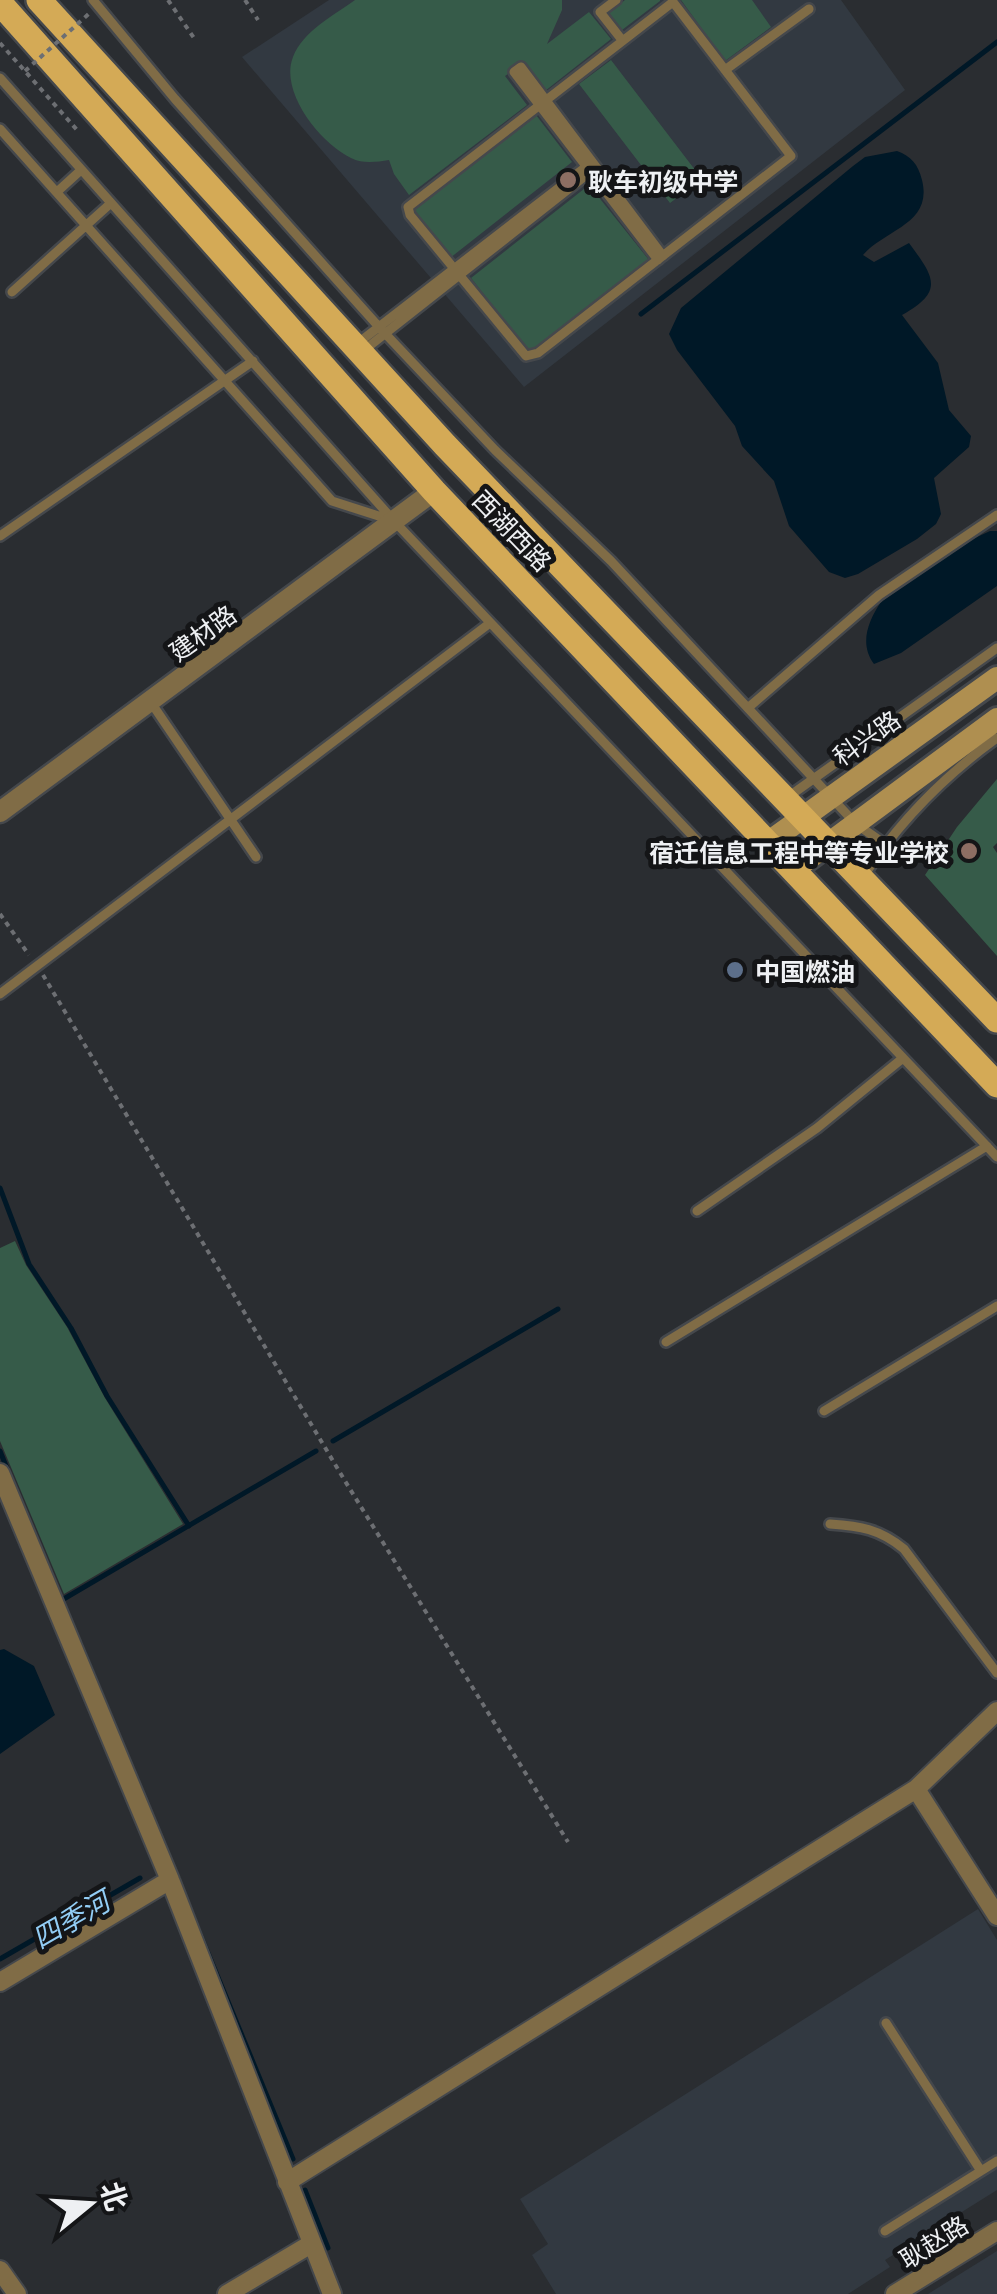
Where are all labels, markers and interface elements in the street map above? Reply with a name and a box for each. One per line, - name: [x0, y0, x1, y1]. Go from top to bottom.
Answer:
- place label: 耿车初级中学: [588, 162, 738, 199]
- marker: 耿车初级中学: [557, 169, 579, 191]
- street label: 西湖西路: [465, 481, 561, 579]
- street label: 建材路: [161, 595, 243, 669]
- street label: 科兴路: [825, 700, 907, 774]
- place label: 宿迁信息工程中等专业学校: [649, 833, 949, 870]
- marker: 宿迁信息工程中等专业学校: [958, 840, 980, 862]
- place label: 中国燃油: [755, 952, 855, 989]
- marker: 中国燃油: [724, 959, 746, 981]
- water label: 四季河: [23, 1876, 121, 1957]
- north arrow: [40, 2154, 140, 2254]
- text: 北: [91, 2176, 140, 2215]
- street label: 耿赵路: [891, 2205, 975, 2277]

